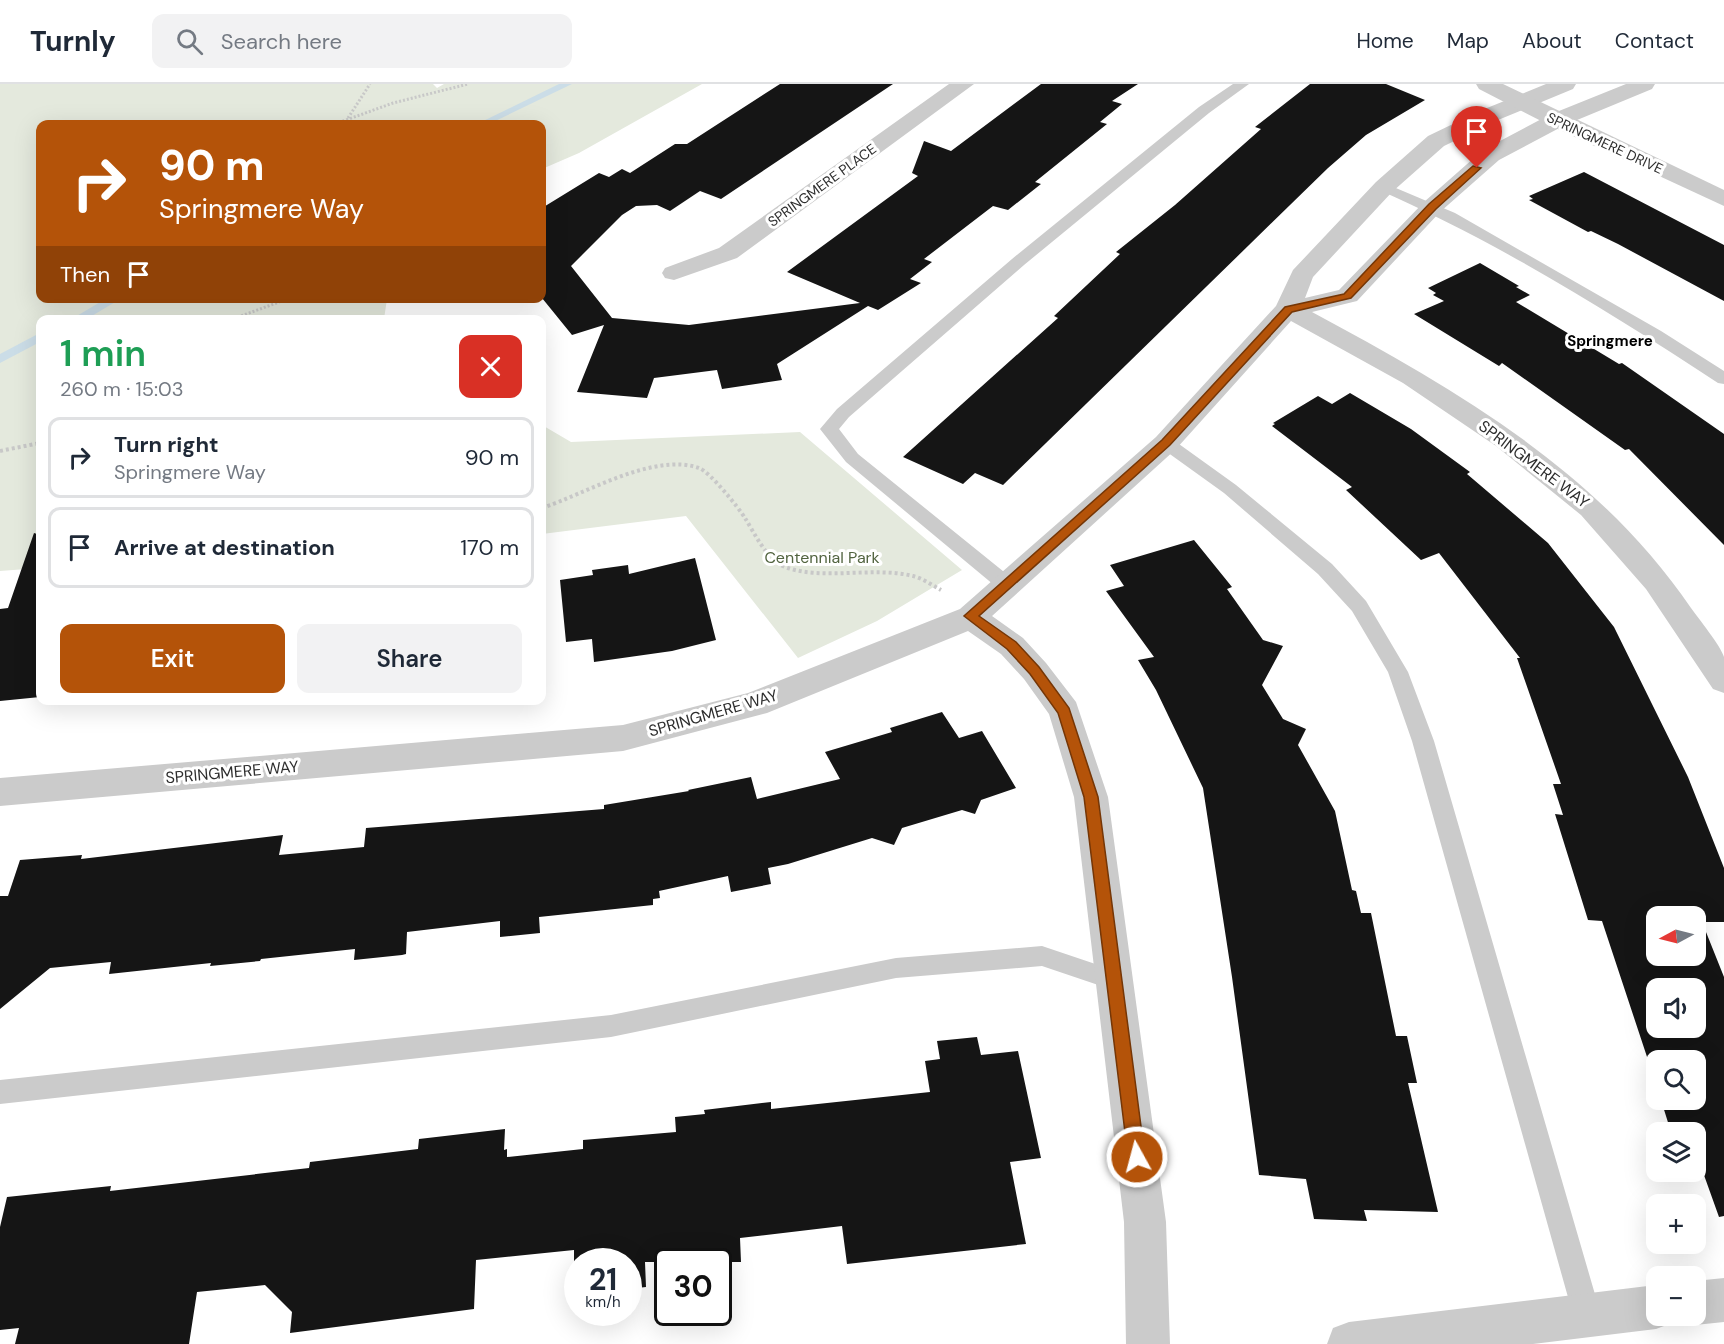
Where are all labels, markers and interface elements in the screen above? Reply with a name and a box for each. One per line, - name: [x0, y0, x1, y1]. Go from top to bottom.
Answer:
- search box: [152, 14, 572, 68]
- text: Turnly: [30, 23, 116, 60]
- icon: search: [173, 25, 206, 58]
- text: Search here: [221, 27, 342, 56]
- text: Home: [1356, 27, 1414, 55]
- text: Map: [1447, 27, 1489, 55]
- text: About: [1522, 27, 1582, 55]
- text: Contact: [1615, 27, 1694, 55]
- pin: [1451, 106, 1502, 168]
- street label: SPRINGMERE DRIVE: [1544, 108, 1666, 178]
- icon: arrive: [1460, 115, 1493, 148]
- text: 90 m: [159, 138, 265, 193]
- street label: SPRINGMERE PLACE: [764, 139, 880, 230]
- icon: right: [60, 144, 138, 222]
- text: Springmere Way: [159, 191, 364, 226]
- icon: arrive: [122, 258, 155, 291]
- text: Then: [60, 260, 110, 289]
- text: 1 min: [60, 330, 146, 377]
- district label: Springmere: [1567, 331, 1653, 351]
- button: close: [459, 335, 522, 398]
- text: 260 m · 15:03: [60, 376, 183, 402]
- street label: SPRINGMERE WAY: [1474, 415, 1594, 513]
- text: Turn right: [114, 430, 219, 459]
- icon: right: [63, 441, 96, 474]
- text: 90 m: [465, 443, 519, 472]
- text: Springmere Way: [114, 459, 266, 485]
- icon: arrive: [63, 531, 96, 564]
- text: Arrive at destination: [114, 533, 335, 562]
- text: 170 m: [460, 533, 519, 562]
- park label: Centennial Park: [764, 547, 880, 568]
- button: Exit: [60, 624, 285, 693]
- button: Share: [297, 624, 522, 693]
- street label: SPRINGMERE WAY: [646, 685, 780, 741]
- street label: SPRINGMERE WAY: [165, 756, 299, 788]
- north arrow: [1646, 906, 1706, 966]
- map controls: [1646, 906, 1706, 1326]
- button: sound: [1646, 978, 1706, 1038]
- button: search: [1646, 1050, 1706, 1110]
- button: layers: [1646, 1122, 1706, 1182]
- position arrow: [1105, 1125, 1169, 1189]
- button: +: [1646, 1194, 1706, 1254]
- speed limit sign: 30: [654, 1248, 732, 1326]
- text: 21: [589, 1260, 617, 1299]
- button: −: [1646, 1266, 1706, 1326]
- text: km/h: [585, 1292, 621, 1312]

